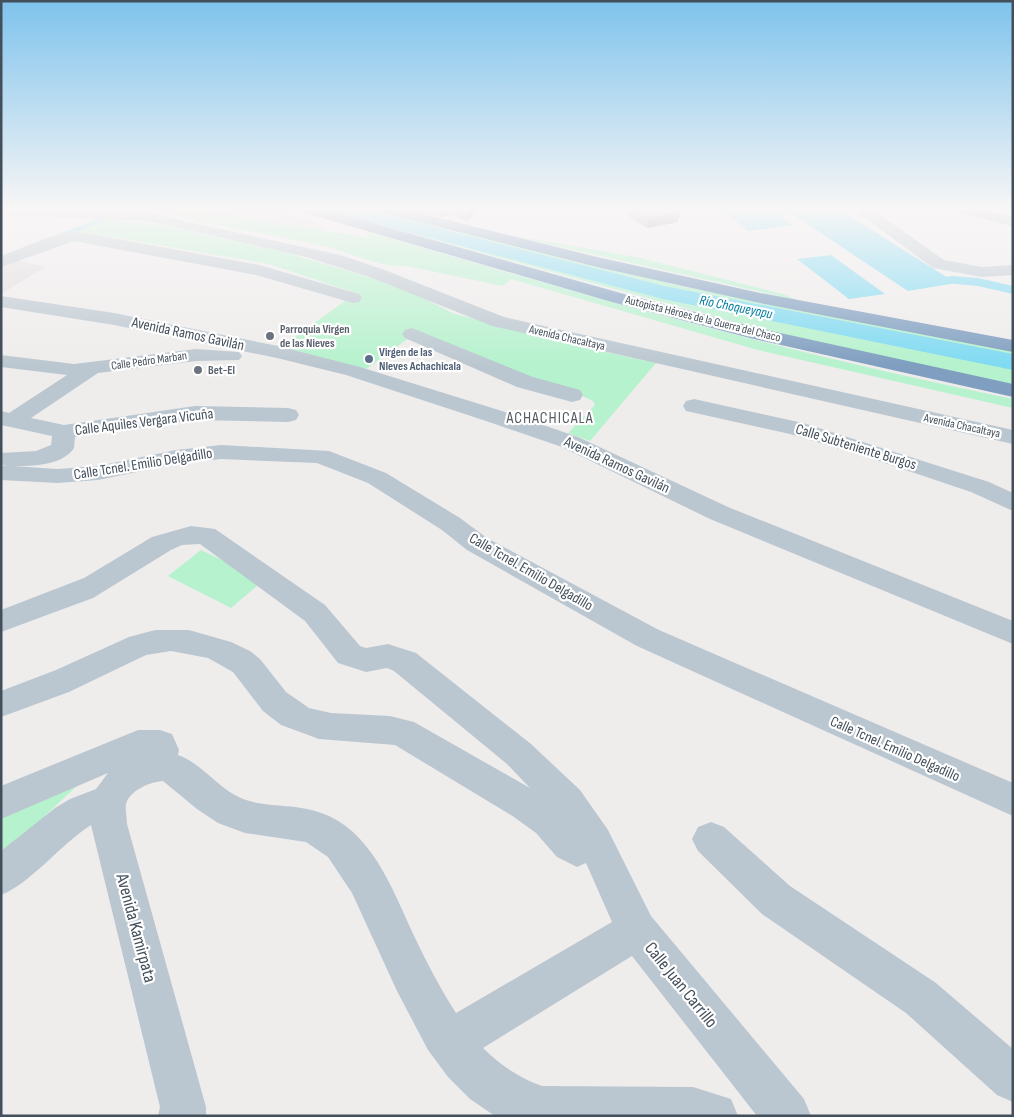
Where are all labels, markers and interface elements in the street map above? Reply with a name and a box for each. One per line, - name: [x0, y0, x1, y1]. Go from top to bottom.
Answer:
- street label: Autopista Héroes de la Guerra del Chaco: [623, 292, 782, 346]
- water label: Río Choqueyapu: [698, 292, 774, 322]
- street label: Avenida Ramos Gavilán: [129, 313, 246, 355]
- place label: Parroquia Virgen de las Nieves: [280, 322, 350, 351]
- street label: Avenida Chacaltaya: [527, 322, 607, 354]
- marker: Parroquia Virgen de las Nieves: [264, 330, 276, 342]
- place label: Virgen de las NIeves Achachicala: [379, 345, 461, 374]
- street label: Calle Pedro Marban: [110, 348, 188, 374]
- marker: Virgen de las NIeves Achachicala: [363, 353, 375, 365]
- place label: Bet-El: [208, 363, 235, 378]
- marker: Bet-El: [192, 364, 204, 376]
- street label: Calle Aquiles Vergara Vicuña: [74, 404, 215, 440]
- district label: ACHACHICALA: [505, 409, 594, 428]
- street label: Avenida Chacaltaya: [922, 410, 1002, 441]
- street label: Calle Subteniente Burgos: [793, 420, 919, 474]
- street label: Avenida Ramos Gavilán: [560, 432, 673, 498]
- street label: Calle Tcnel. Emilio Delgadillo: [72, 444, 214, 484]
- street label: Calle Tcnel. Emilio Delgadillo: [466, 529, 596, 615]
- street label: Calle Tcnel. Emilio Delgadillo: [827, 712, 963, 786]
- street label: Avenida Kamirpata: [111, 870, 161, 985]
- street label: Calle Juan Carrillo: [640, 938, 722, 1032]

